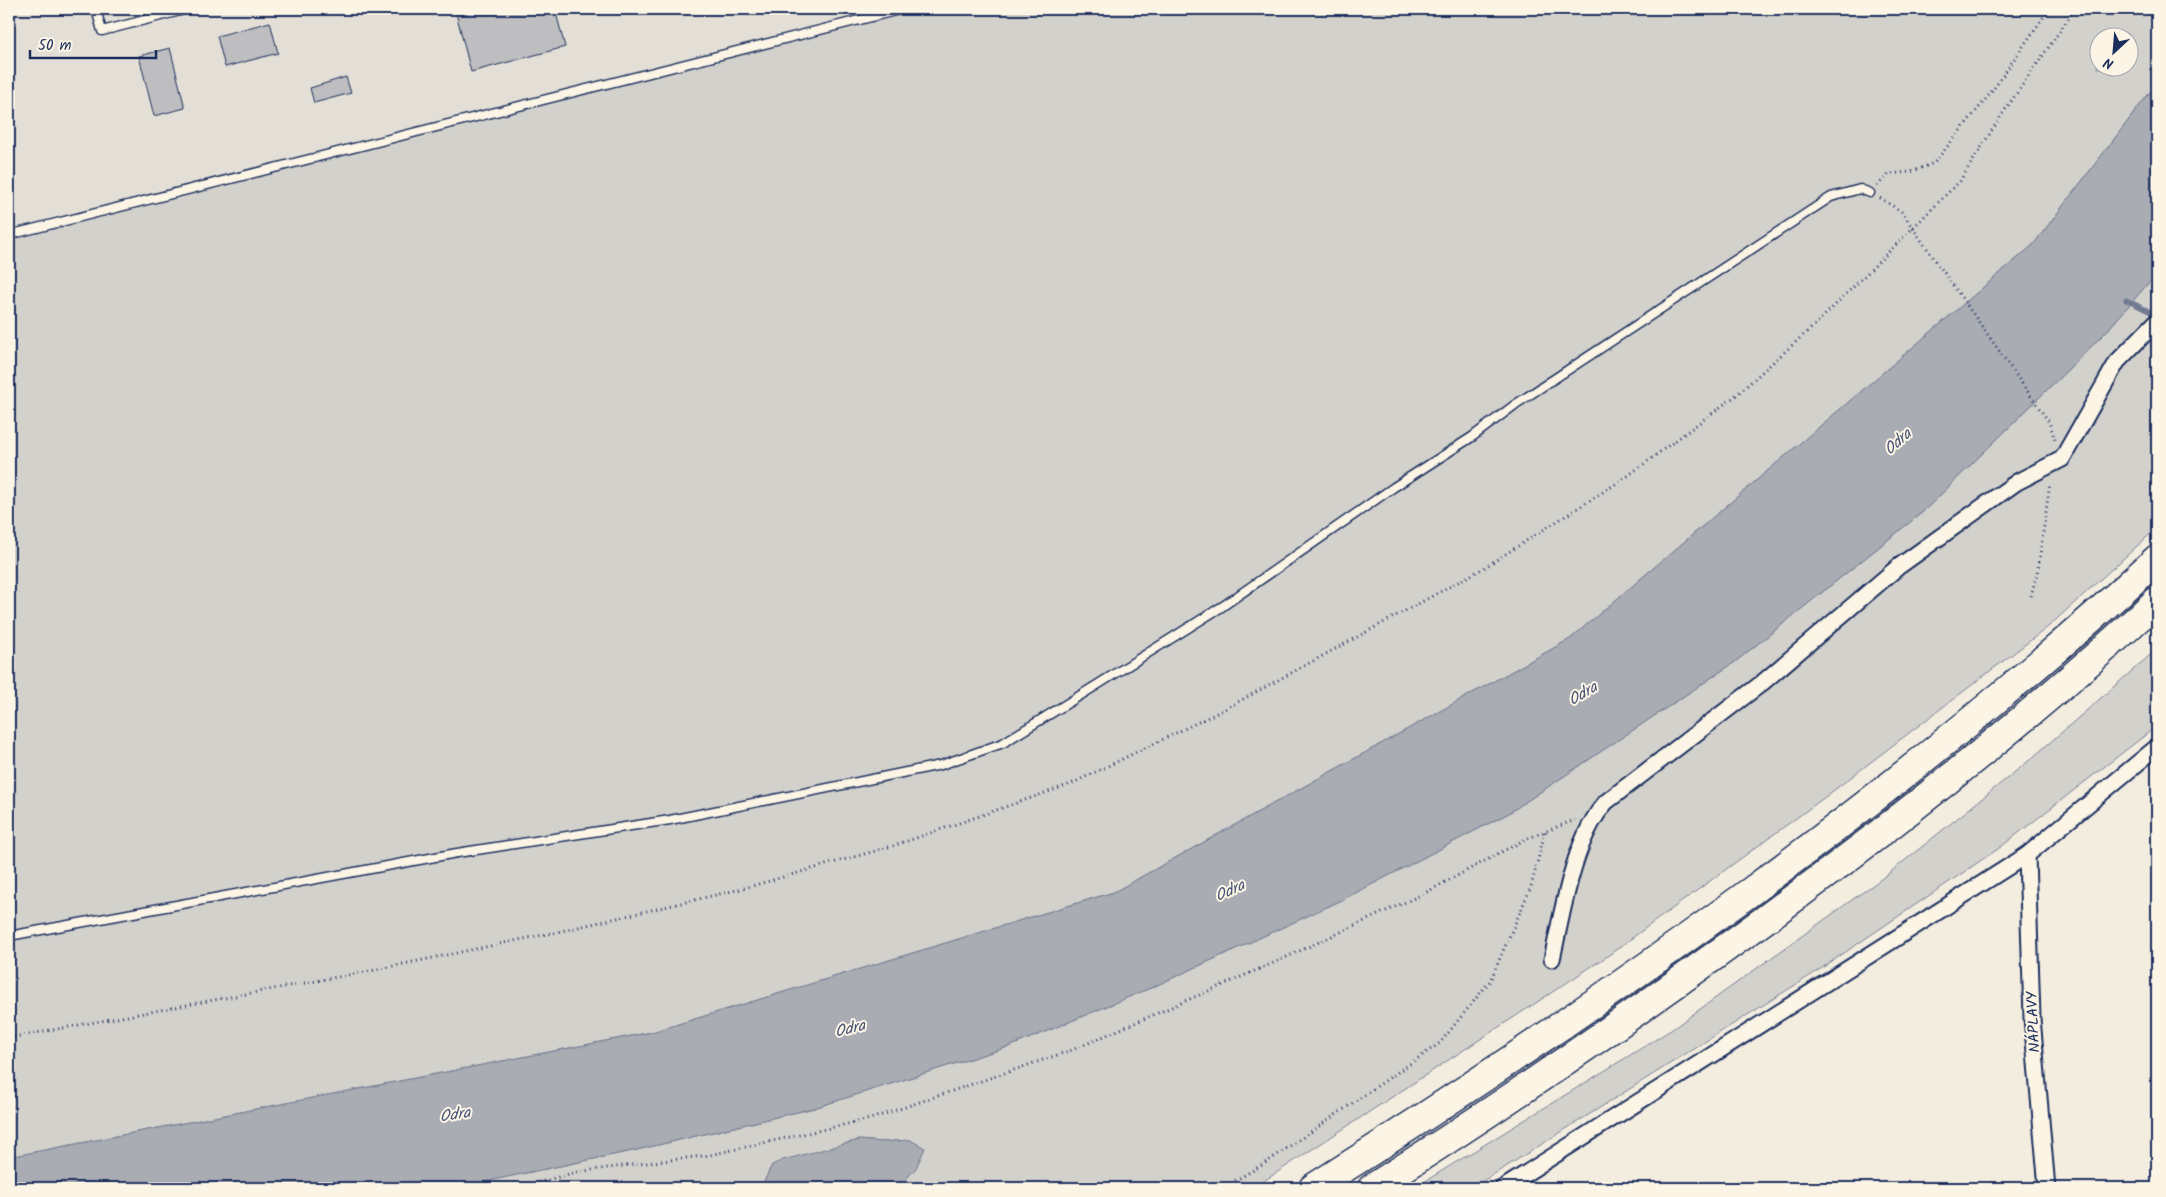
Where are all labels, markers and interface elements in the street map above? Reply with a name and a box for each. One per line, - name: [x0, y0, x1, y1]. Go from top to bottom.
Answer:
- scale bar: [30, 28, 156, 60]
- north arrow: [2088, 28, 2138, 78]
- text: 50 m: [38, 34, 72, 58]
- text: N: [2100, 51, 2118, 75]
- water label: Odra: [1878, 421, 1919, 462]
- water label: Odra: [1563, 675, 1604, 713]
- water label: Odra: [1211, 873, 1251, 909]
- street label: NÁPLAVY: [2020, 989, 2048, 1053]
- water label: Odra: [832, 1013, 869, 1045]
- water label: Odra: [438, 1100, 474, 1130]

